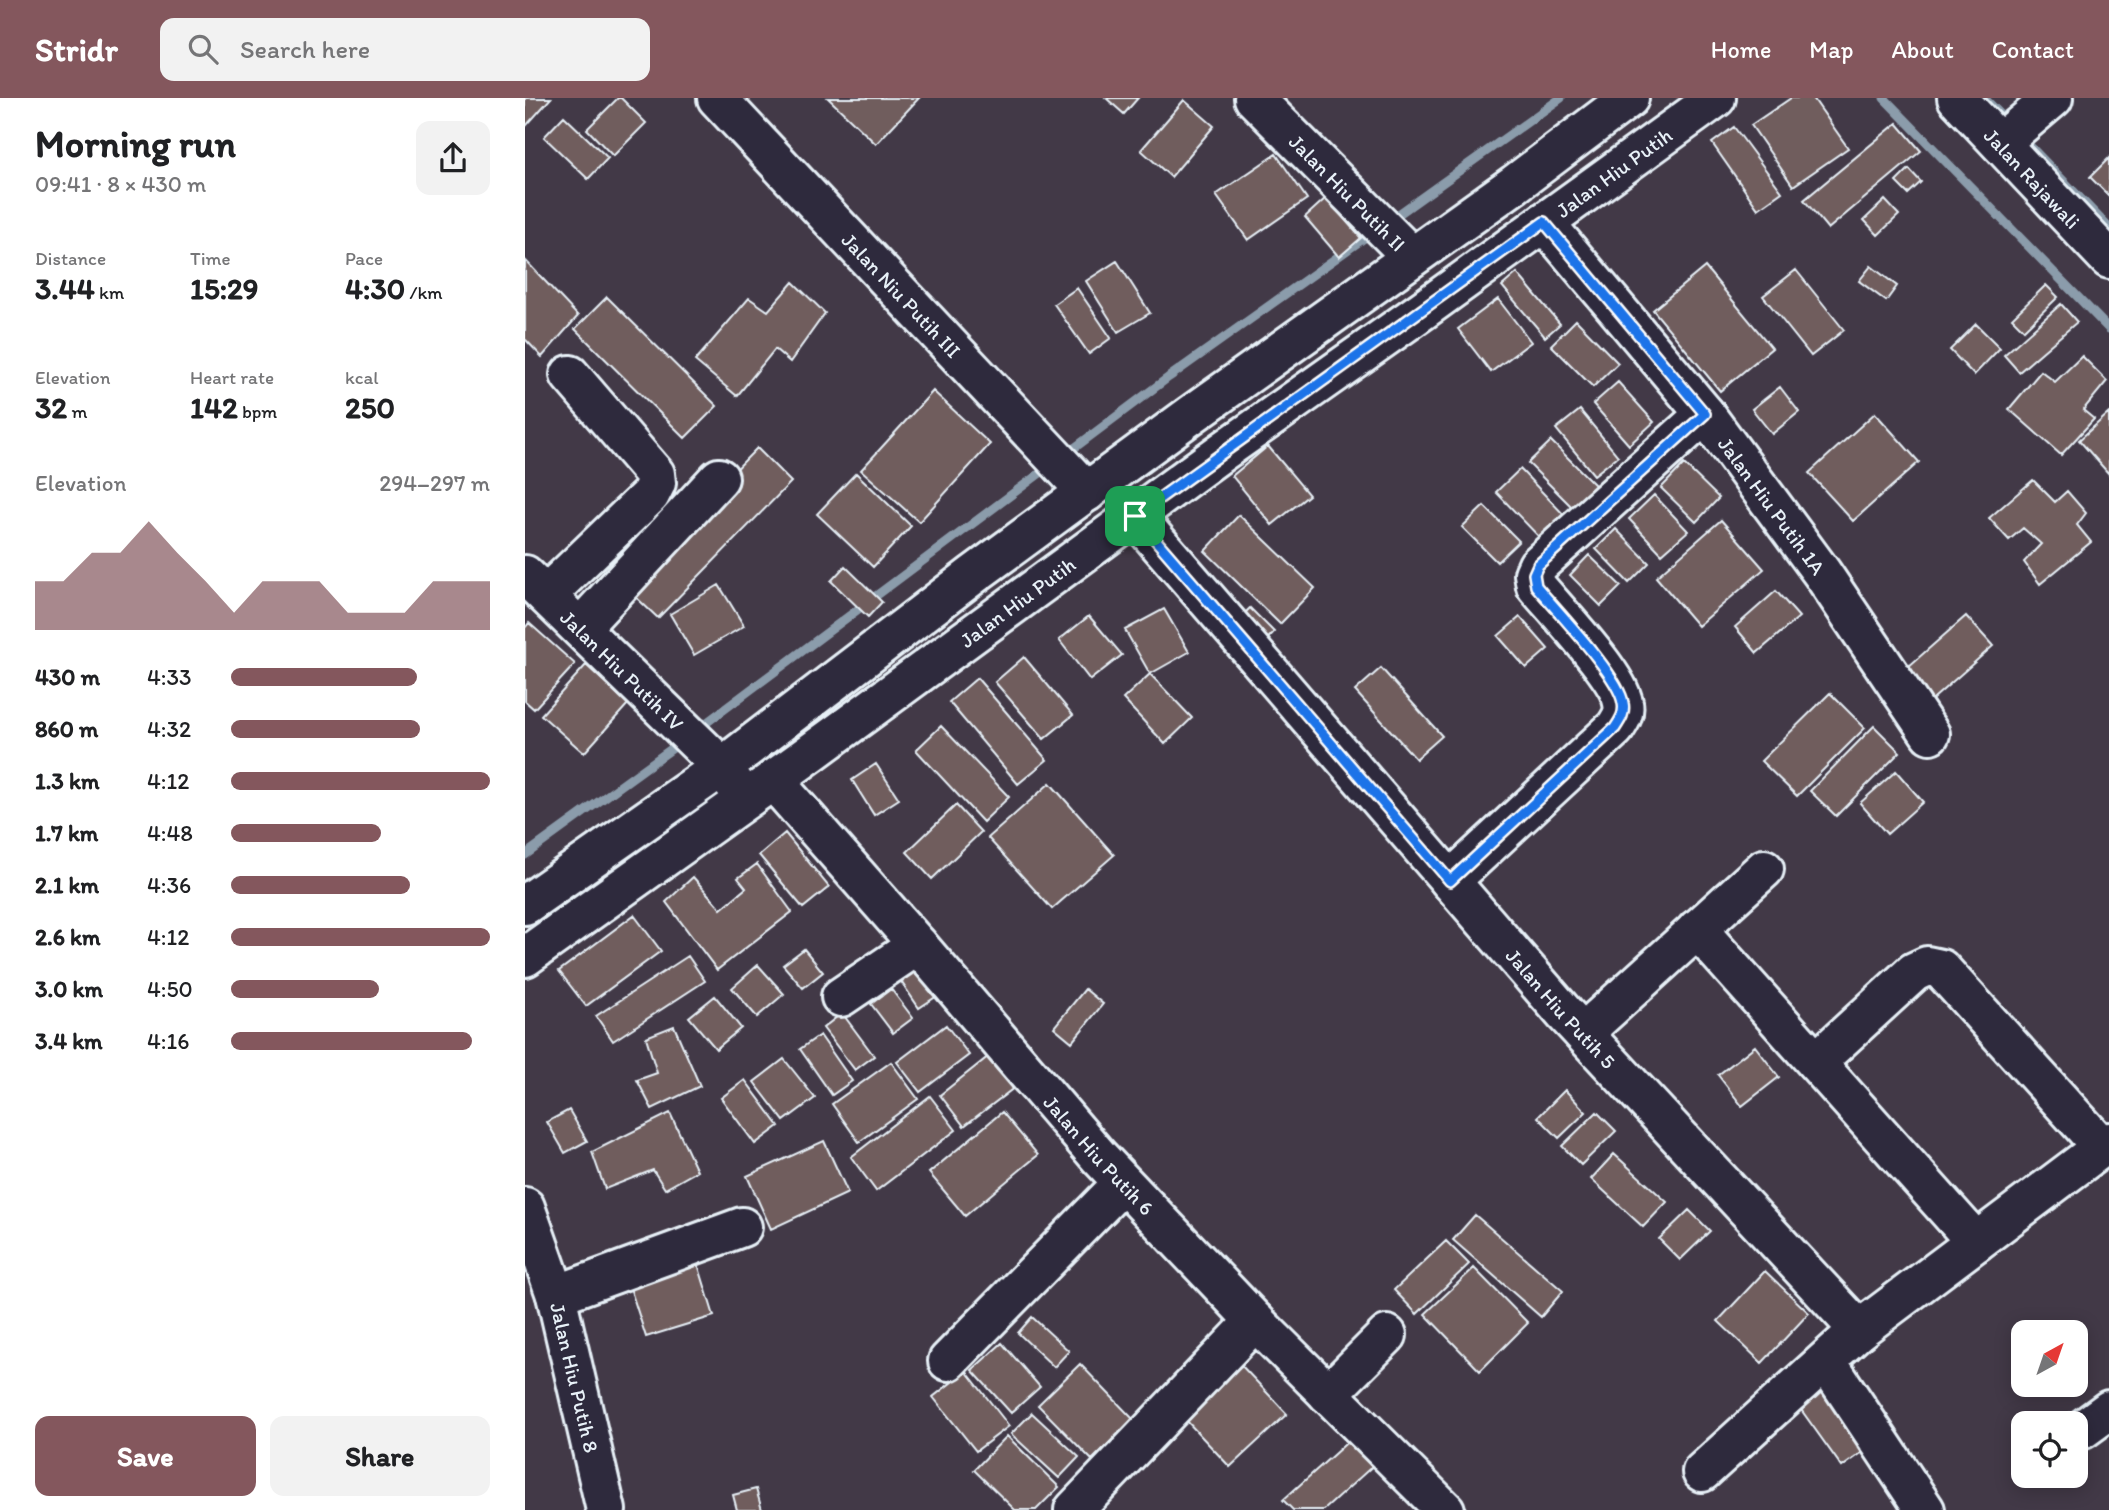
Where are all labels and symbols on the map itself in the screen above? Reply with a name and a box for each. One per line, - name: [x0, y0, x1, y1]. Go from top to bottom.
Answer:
- street label: Jalan Hiu Putih: [1551, 122, 1677, 222]
- street label: Jalan Rajawali: [1979, 122, 2086, 233]
- street label: Jalan Hiu Putih II: [1284, 129, 1411, 256]
- street label: Jalan Niu Putih III: [837, 227, 967, 363]
- street label: Jalan Hiu Putih 1A: [1713, 432, 1831, 580]
- pin: [1105, 486, 1165, 546]
- street label: Jalan Hiu Putih: [955, 551, 1080, 652]
- street label: Jalan Hiu Putih IV: [556, 604, 690, 736]
- street label: Jalan Hiu Putih 5: [1501, 943, 1621, 1073]
- street label: Jalan Hiu Putih 6: [1039, 1090, 1160, 1220]
- street label: Jalan Hiu Putih 8: [546, 1300, 605, 1455]
- north arrow: [2011, 1320, 2088, 1396]

